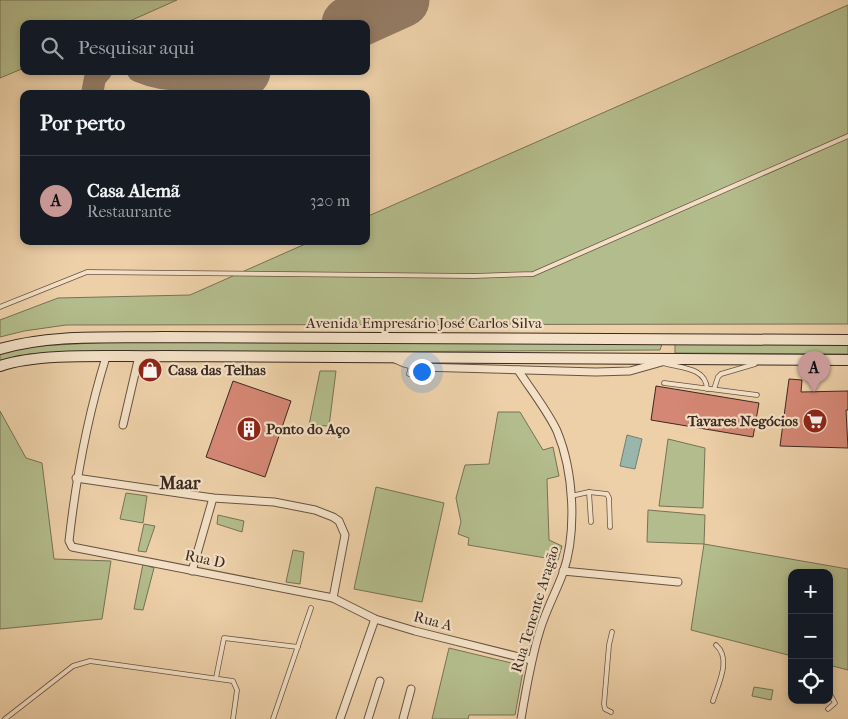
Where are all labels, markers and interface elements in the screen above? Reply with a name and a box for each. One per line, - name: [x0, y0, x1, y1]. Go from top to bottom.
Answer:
- search box: [20, 20, 370, 75]
- icon: search: [38, 34, 66, 62]
- text: Pesquisar aqui: [78, 37, 195, 59]
- text: Por perto: [40, 111, 125, 135]
- text: Casa Alemã: [87, 180, 180, 202]
- text: A: [51, 191, 61, 210]
- text: 320 m: [310, 191, 350, 210]
- text: Restaurante: [87, 202, 171, 221]
- street label: Avenida Empresário José Carlos Silva: [305, 314, 543, 332]
- pin: A: [798, 351, 830, 392]
- shop icon: Casa das Telhas: [137, 357, 163, 383]
- your location: [409, 359, 435, 385]
- place label: Casa das Telhas: [168, 361, 266, 379]
- supermarket icon: Tavares Negócios: [802, 408, 828, 434]
- place label: Tavares Negócios: [687, 412, 798, 430]
- building icon: Ponto do Aço: [236, 416, 262, 442]
- place label: Ponto do Aço: [266, 420, 350, 439]
- district label: Maar: [159, 473, 201, 494]
- street label: Rua Tenente Aragão: [507, 543, 563, 675]
- street label: Rua D: [183, 546, 227, 572]
- map controls: [788, 569, 833, 704]
- button: +: [788, 569, 833, 614]
- street label: Rua A: [412, 607, 454, 635]
- button: −: [788, 614, 833, 659]
- button: locate: [788, 659, 833, 704]

